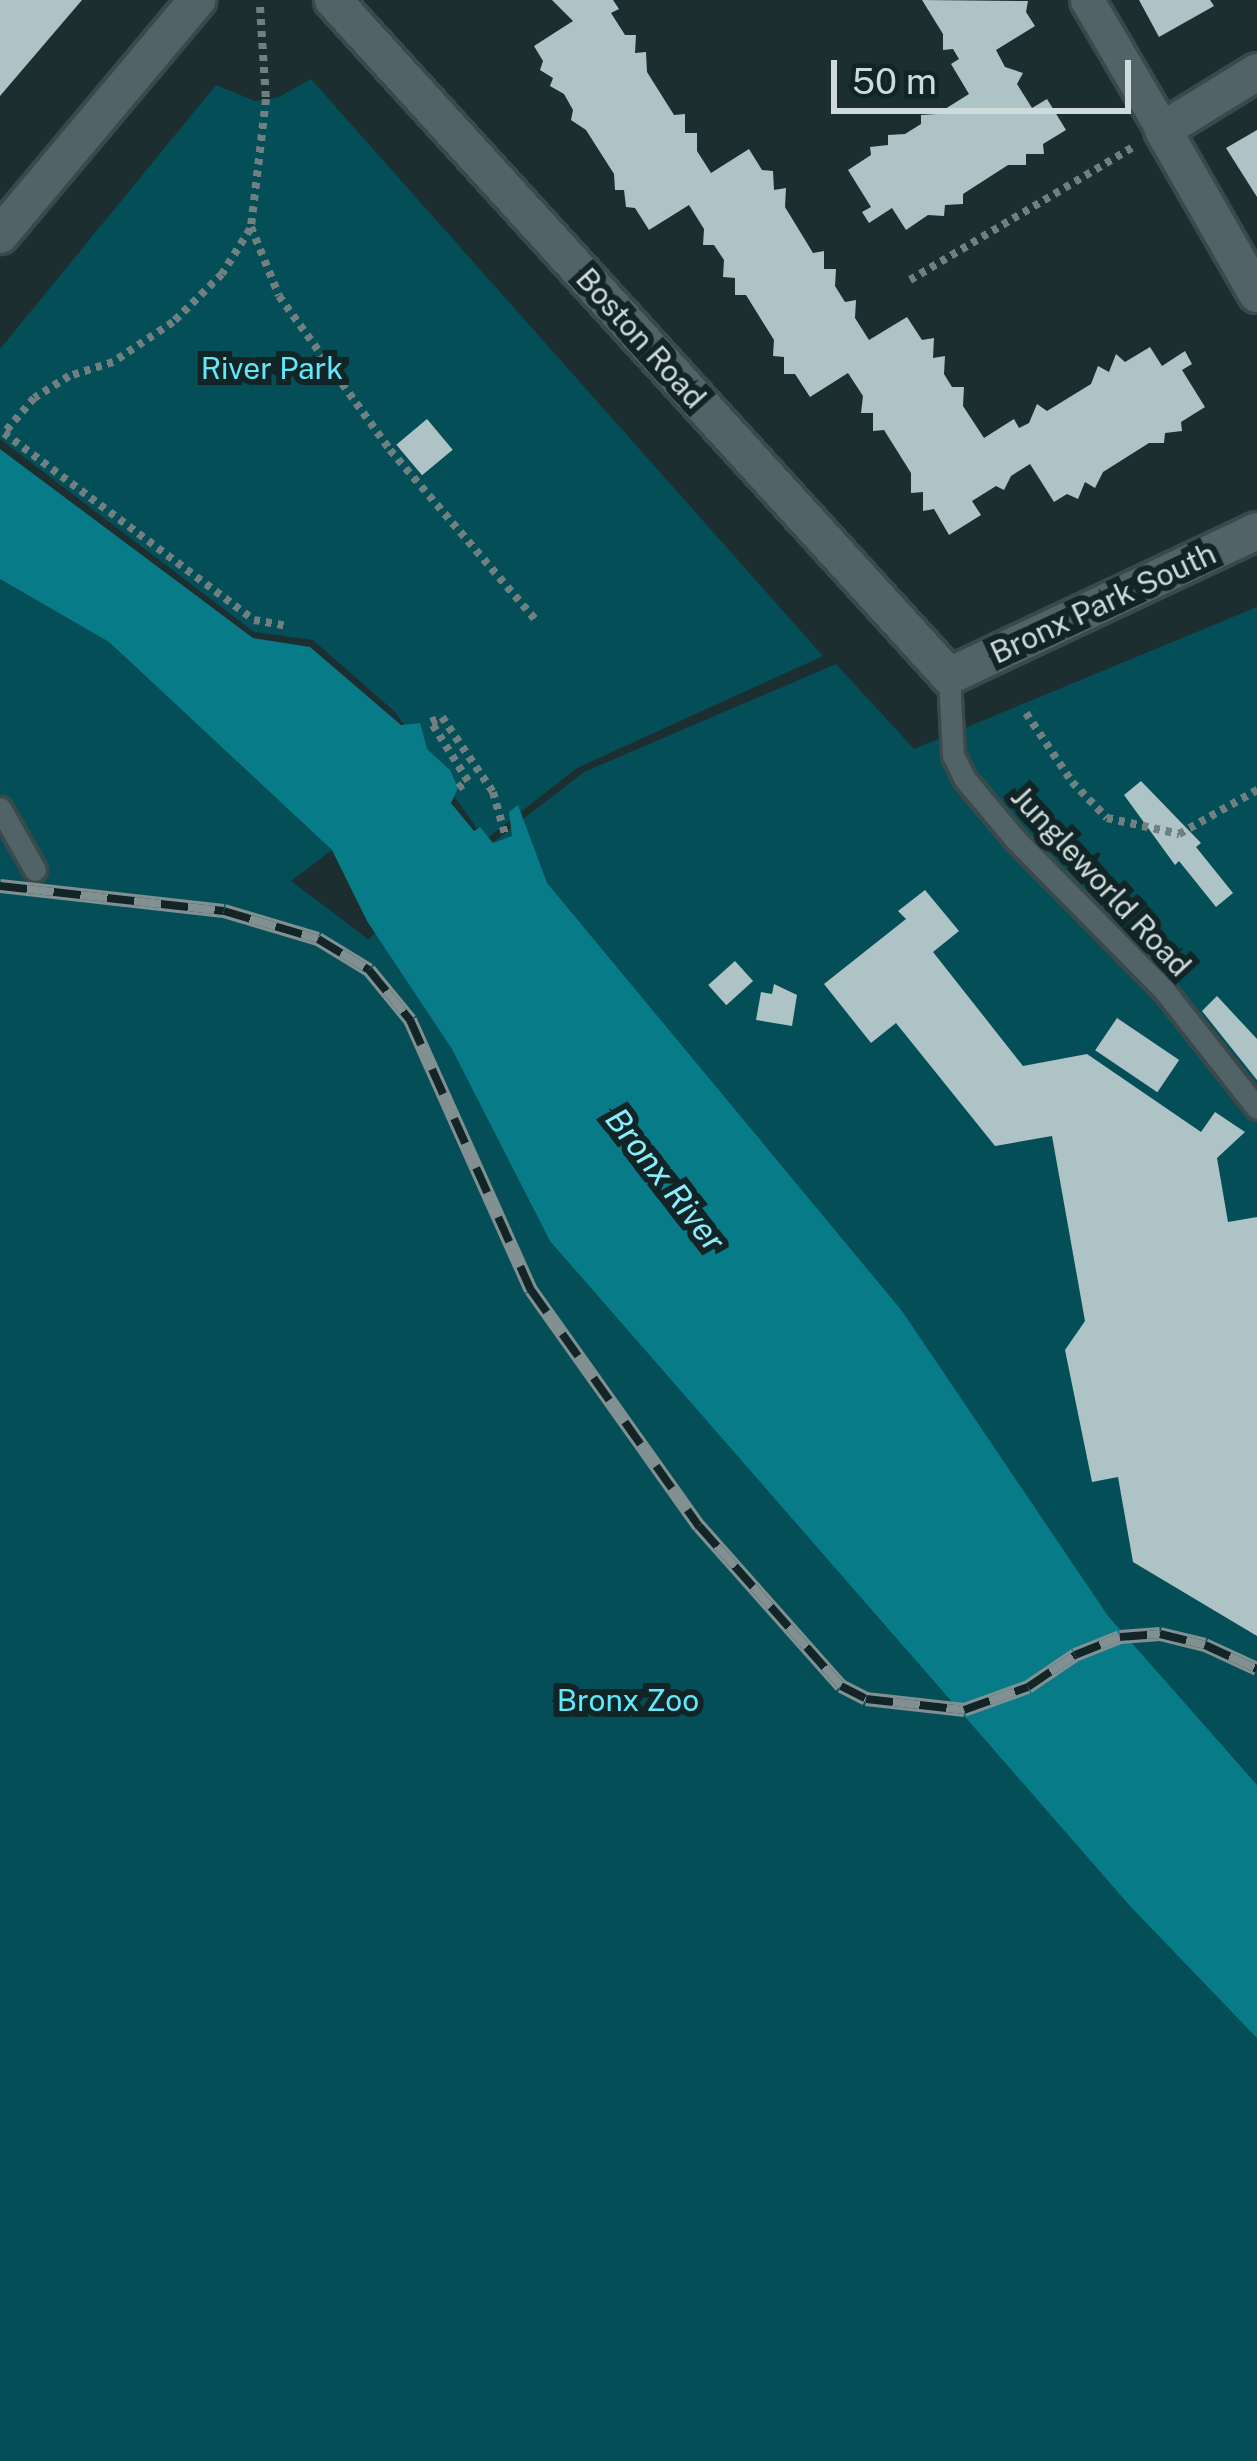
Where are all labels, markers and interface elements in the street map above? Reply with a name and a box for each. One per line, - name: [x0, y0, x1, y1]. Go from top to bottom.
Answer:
- scale bar: [837, 36, 1137, 110]
- text: 50 m: [852, 60, 937, 102]
- street label: Boston Road: [569, 261, 713, 415]
- park label: River Park: [201, 350, 343, 386]
- street label: Bronx Park South: [985, 535, 1221, 671]
- street label: Jungleworld Road: [1004, 778, 1198, 984]
- water label: Bronx River: [597, 1101, 733, 1259]
- park label: Bronx Zoo: [557, 1682, 699, 1718]

